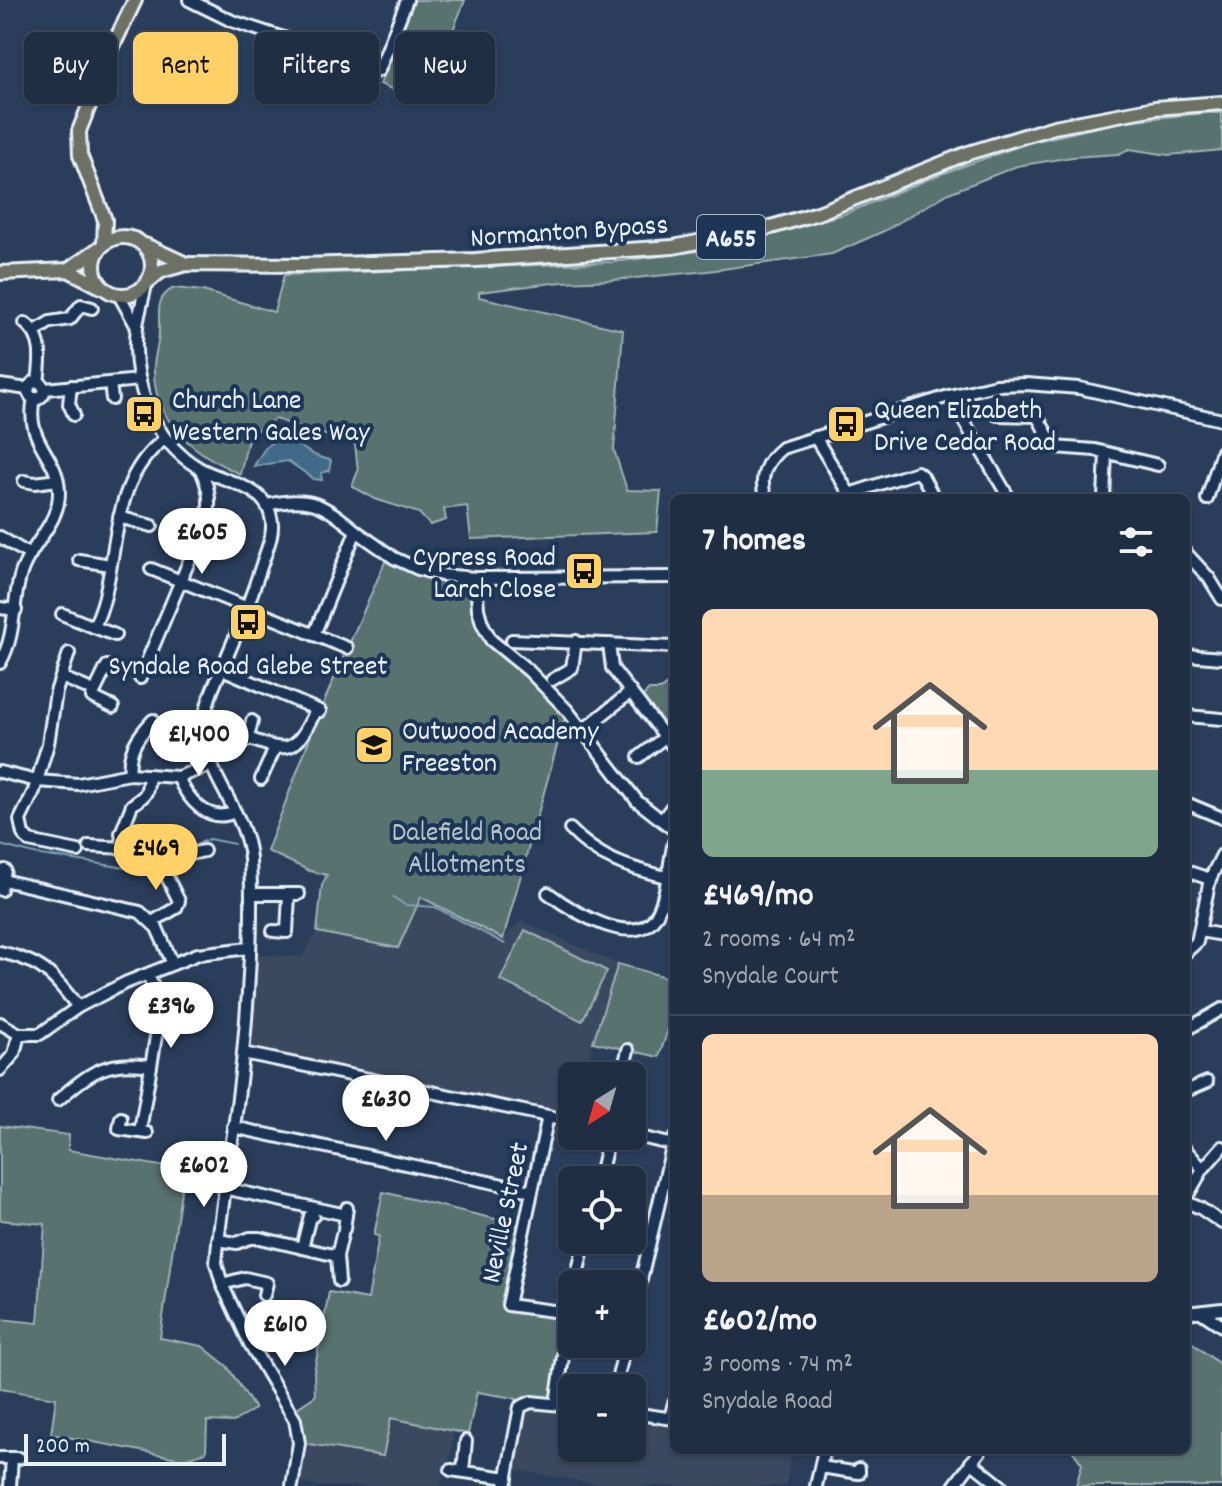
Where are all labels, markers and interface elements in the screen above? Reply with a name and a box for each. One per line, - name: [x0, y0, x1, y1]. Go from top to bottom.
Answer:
- chip: Buy: [24, 32, 117, 104]
- chip: Rent: [133, 32, 238, 104]
- chip: Filters: [254, 32, 379, 104]
- chip: New: [395, 32, 495, 104]
- street label: Normanton Bypass: [469, 207, 670, 261]
- road number: A655: [697, 215, 765, 259]
- place label: Church Lane Western Gales Way: [172, 383, 370, 455]
- bus stop icon: Church Lane Western Gales Way: [123, 393, 165, 435]
- place label: Queen Elizabeth Drive Cedar Road: [874, 393, 1056, 465]
- bus stop icon: Queen Elizabeth Drive Cedar Road: [825, 403, 867, 445]
- pin: £605: [155, 508, 249, 576]
- text: £605: [176, 515, 228, 552]
- text: 7 homes: [702, 518, 806, 567]
- icon: filters: [1114, 520, 1158, 564]
- place label: Cypress Road Larch Close: [413, 540, 556, 612]
- bus stop icon: Cypress Road Larch Close: [563, 550, 605, 592]
- bus stop icon: Syndale Road Glebe Street: [227, 601, 269, 643]
- place label: Syndale Road Glebe Street: [108, 649, 388, 689]
- icon: home: [858, 661, 1002, 805]
- pin: £1,400: [134, 710, 264, 778]
- place label: Outwood Academy Freeston: [402, 714, 599, 786]
- text: £1,400: [168, 717, 230, 754]
- school or university icon: Outwood Academy Freeston: [353, 724, 395, 766]
- park label: Dalefield Road Allotments: [392, 815, 542, 887]
- pin: £469: [109, 824, 203, 892]
- text: £469: [132, 831, 180, 868]
- text: £469/mo: [702, 873, 814, 922]
- text: 2 rooms · 64 m²: [702, 922, 856, 959]
- text: Snydale Court: [702, 959, 839, 996]
- pin: £396: [124, 982, 218, 1050]
- text: £396: [146, 989, 196, 1026]
- north arrow: [558, 1062, 646, 1150]
- map controls: [558, 1062, 646, 1462]
- pin: £630: [339, 1075, 433, 1143]
- text: £630: [360, 1082, 412, 1119]
- icon: home: [858, 1086, 1002, 1230]
- street label: Neville Street: [473, 1139, 542, 1287]
- pin: £602: [157, 1141, 251, 1209]
- text: £602: [178, 1148, 230, 1185]
- button: locate: [558, 1166, 646, 1254]
- button: +: [558, 1270, 646, 1358]
- text: £602/mo: [702, 1298, 817, 1347]
- pin: £610: [238, 1300, 332, 1368]
- text: £610: [262, 1307, 308, 1344]
- text: 3 rooms · 74 m²: [702, 1347, 853, 1384]
- button: −: [558, 1374, 646, 1462]
- text: Snydale Road: [702, 1384, 833, 1421]
- scale bar: [24, 1430, 226, 1466]
- text: 200 m: [36, 1432, 90, 1463]

